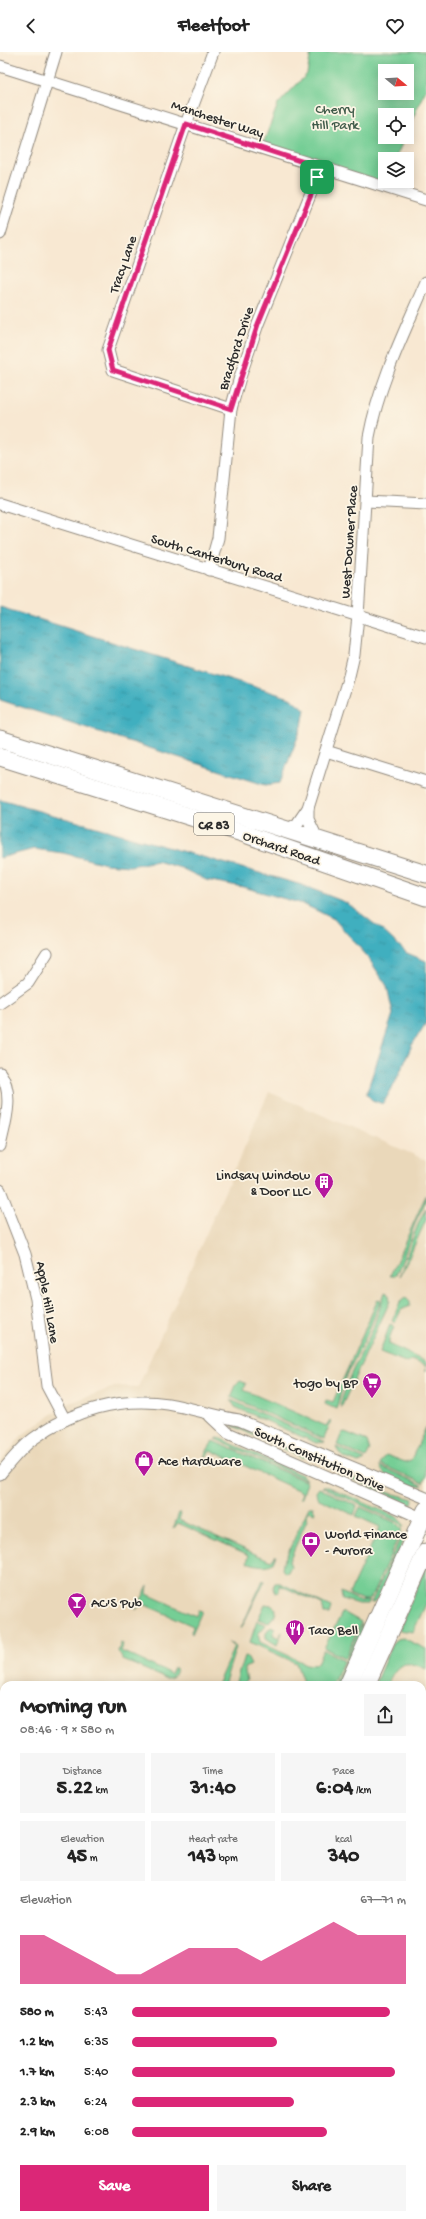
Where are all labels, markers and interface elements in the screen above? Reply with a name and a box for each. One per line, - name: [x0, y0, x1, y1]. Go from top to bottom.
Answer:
- icon: back: [20, 15, 42, 37]
- icon: heart: [384, 15, 406, 37]
- text: Fleetfoot: [178, 16, 248, 37]
- north arrow: [378, 64, 414, 100]
- map controls: [378, 64, 414, 188]
- street label: Manchester Way: [169, 97, 266, 143]
- park label: Cherry Hill Park: [311, 102, 360, 135]
- button: locate: [378, 108, 414, 144]
- button: layers: [378, 152, 414, 188]
- pin: [300, 160, 334, 194]
- icon: arrive: [306, 166, 328, 188]
- street label: Tracy Lane: [106, 233, 142, 297]
- street label: Bradford Drive: [216, 304, 259, 394]
- street label: West Downer Place: [338, 484, 363, 599]
- street label: South Canterbury Road: [149, 531, 286, 588]
- road number: CR 83: [194, 813, 234, 835]
- street label: Orchard Road: [240, 828, 324, 871]
- place label: Lindsay Window & Door LLC: [216, 1168, 311, 1201]
- building icon: Lindsay Window & Door LLC: [313, 1171, 335, 1199]
- street label: Apple Hill Lane: [31, 1260, 62, 1346]
- supermarket icon: togo by BP: [361, 1371, 383, 1399]
- place label: togo by BP: [293, 1376, 358, 1393]
- street label: South Constitution Drive: [251, 1424, 388, 1497]
- shop icon: Ace Hardware: [133, 1449, 155, 1477]
- place label: Ace Hardware: [158, 1454, 242, 1471]
- place label: World Finance - Aurora: [325, 1527, 408, 1560]
- bank icon: World Finance - Aurora: [300, 1530, 322, 1558]
- bar icon: AC'S Pub: [66, 1591, 88, 1619]
- place label: AC'S Pub: [91, 1596, 143, 1613]
- restaurant icon: Taco Bell: [284, 1618, 306, 1646]
- place label: Taco Bell: [308, 1623, 358, 1640]
- button: share: [364, 1694, 406, 1736]
- text: Morning run: [20, 1695, 126, 1721]
- text: 08:46 · 9 × 580 m: [20, 1723, 114, 1738]
- text: Distance: [63, 1766, 102, 1778]
- text: Time: [203, 1766, 223, 1778]
- text: Pace: [333, 1766, 354, 1778]
- text: 5.22: [56, 1778, 93, 1801]
- text: 31:40: [190, 1778, 236, 1801]
- text: 6:04: [316, 1778, 353, 1801]
- text: km: [93, 1785, 108, 1797]
- text: /km: [353, 1785, 371, 1797]
- text: Elevation: [60, 1834, 104, 1846]
- text: Heart rate: [188, 1834, 238, 1846]
- text: kcal: [335, 1834, 352, 1846]
- text: 45: [67, 1846, 87, 1869]
- text: 143: [188, 1846, 216, 1869]
- text: 340: [328, 1846, 359, 1869]
- text: m: [87, 1853, 98, 1865]
- text: bpm: [216, 1853, 238, 1865]
- text: Elevation: [20, 1893, 72, 1908]
- text: 67–71 m: [360, 1893, 406, 1908]
- text: 580 m: [20, 2005, 54, 2020]
- text: 5:43: [84, 2005, 108, 2020]
- text: 1.2 km: [20, 2035, 54, 2050]
- text: 6:35: [84, 2035, 108, 2050]
- text: 1.7 km: [20, 2065, 54, 2080]
- text: 5:40: [84, 2065, 108, 2080]
- text: 2.3 km: [20, 2095, 55, 2110]
- text: 6:24: [84, 2095, 107, 2110]
- text: 2.9 km: [20, 2125, 55, 2140]
- text: 6:08: [84, 2125, 109, 2140]
- button: Save: [20, 2165, 209, 2211]
- button: Share: [217, 2165, 406, 2211]

